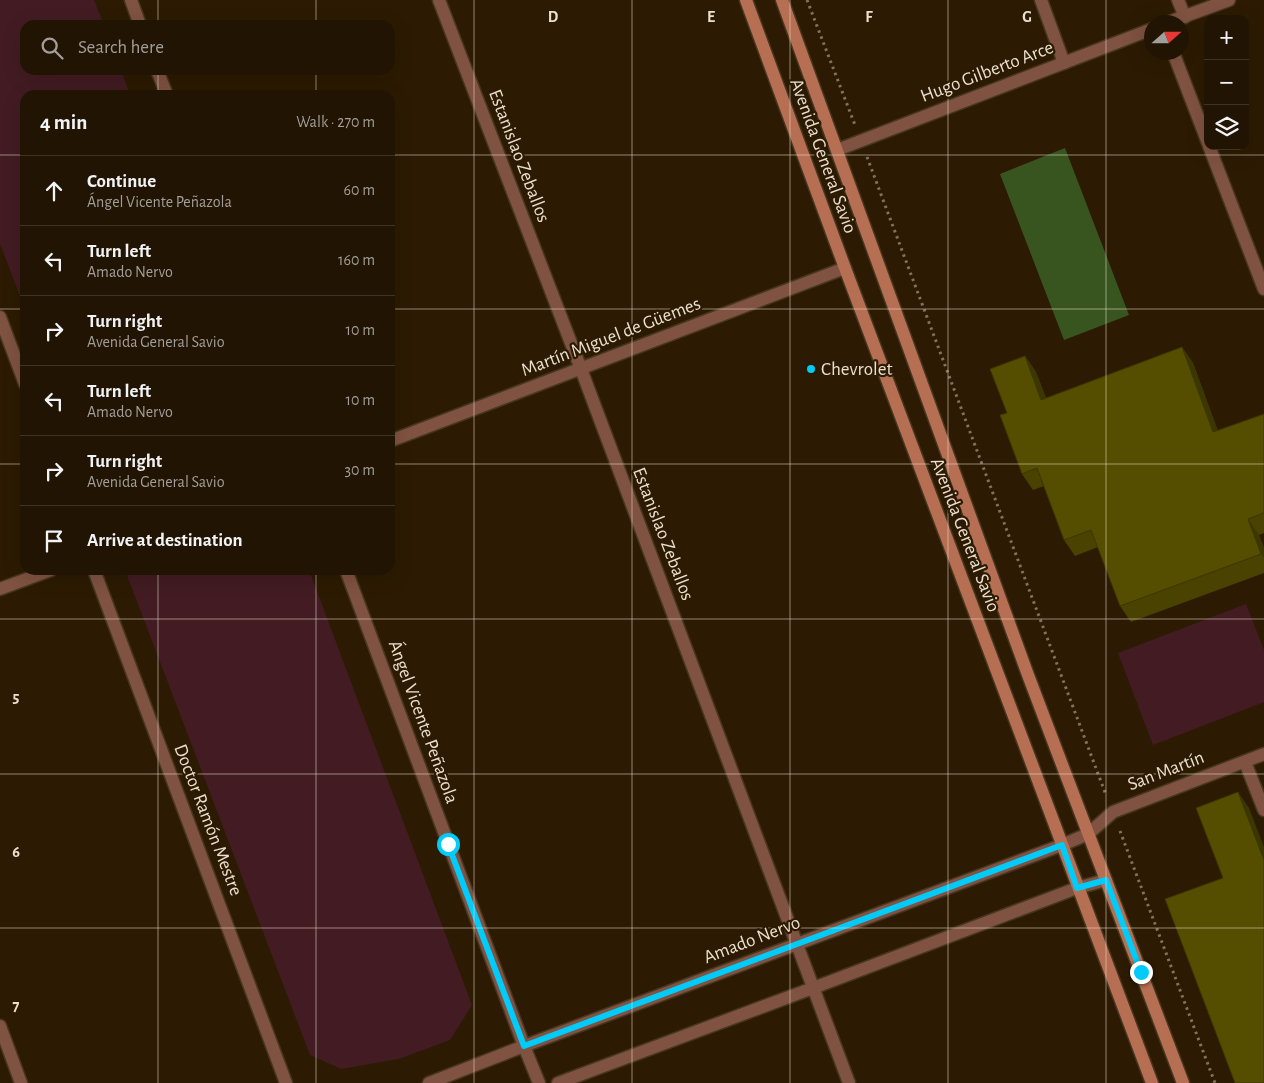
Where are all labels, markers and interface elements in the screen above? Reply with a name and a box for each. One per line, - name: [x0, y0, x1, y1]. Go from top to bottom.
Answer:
- text: D: [548, 9, 559, 25]
- text: E: [707, 9, 715, 25]
- text: F: [865, 9, 873, 25]
- text: G: [1022, 9, 1032, 25]
- north arrow: [1144, 15, 1189, 60]
- map controls: [1204, 15, 1249, 150]
- button: +: [1204, 15, 1249, 60]
- search box: [20, 20, 395, 75]
- icon: search: [38, 34, 66, 62]
- text: Search here: [78, 38, 164, 57]
- street label: Hugo Gilberto Arce: [918, 38, 1056, 106]
- button: −: [1204, 60, 1249, 105]
- street label: Avenida General Savio: [786, 76, 860, 236]
- street label: Estanislao Zeballos: [485, 87, 553, 225]
- button: layers: [1204, 105, 1249, 150]
- text: 4 min: [40, 112, 87, 133]
- text: Walk · 270 m: [296, 114, 375, 130]
- text: Continue: [87, 172, 156, 191]
- icon: ahead: [40, 177, 68, 205]
- text: 60 m: [344, 182, 375, 198]
- text: Ángel Vicente Peñazola: [87, 194, 232, 210]
- text: Turn left: [87, 242, 151, 261]
- icon: left: [40, 247, 68, 275]
- text: 160 m: [338, 252, 375, 268]
- text: Amado Nervo: [87, 264, 173, 280]
- street label: Martín Miguel de Güemes: [519, 294, 703, 380]
- text: Turn right: [87, 312, 162, 331]
- icon: right: [40, 317, 68, 345]
- text: 10 m: [346, 322, 375, 338]
- text: Avenida General Savio: [87, 334, 225, 350]
- place label: Chevrolet: [821, 360, 893, 379]
- marker: Chevrolet: [805, 363, 817, 375]
- text: Turn left: [87, 382, 151, 401]
- icon: left: [40, 387, 68, 415]
- text: 10 m: [346, 392, 375, 408]
- text: Amado Nervo: [87, 404, 173, 420]
- text: Turn right: [87, 452, 162, 471]
- street label: Avenida General Savio: [927, 455, 1003, 615]
- icon: right: [40, 457, 68, 485]
- text: 30 m: [345, 462, 375, 478]
- street label: Estanislao Zeballos: [629, 465, 697, 603]
- text: Avenida General Savio: [87, 474, 225, 490]
- icon: arrive: [40, 527, 68, 555]
- text: Arrive at destination: [87, 531, 243, 550]
- street label: Ángel Vicente Peñazola: [385, 637, 463, 806]
- text: 5: [13, 689, 20, 705]
- street label: Doctor Ramón Mestre: [170, 742, 246, 898]
- street label: San Martín: [1125, 748, 1207, 794]
- route start: [437, 833, 460, 856]
- text: 6: [12, 844, 20, 860]
- street label: Amado Nervo: [701, 913, 803, 967]
- route end: [1130, 961, 1153, 984]
- text: 7: [13, 998, 20, 1014]

